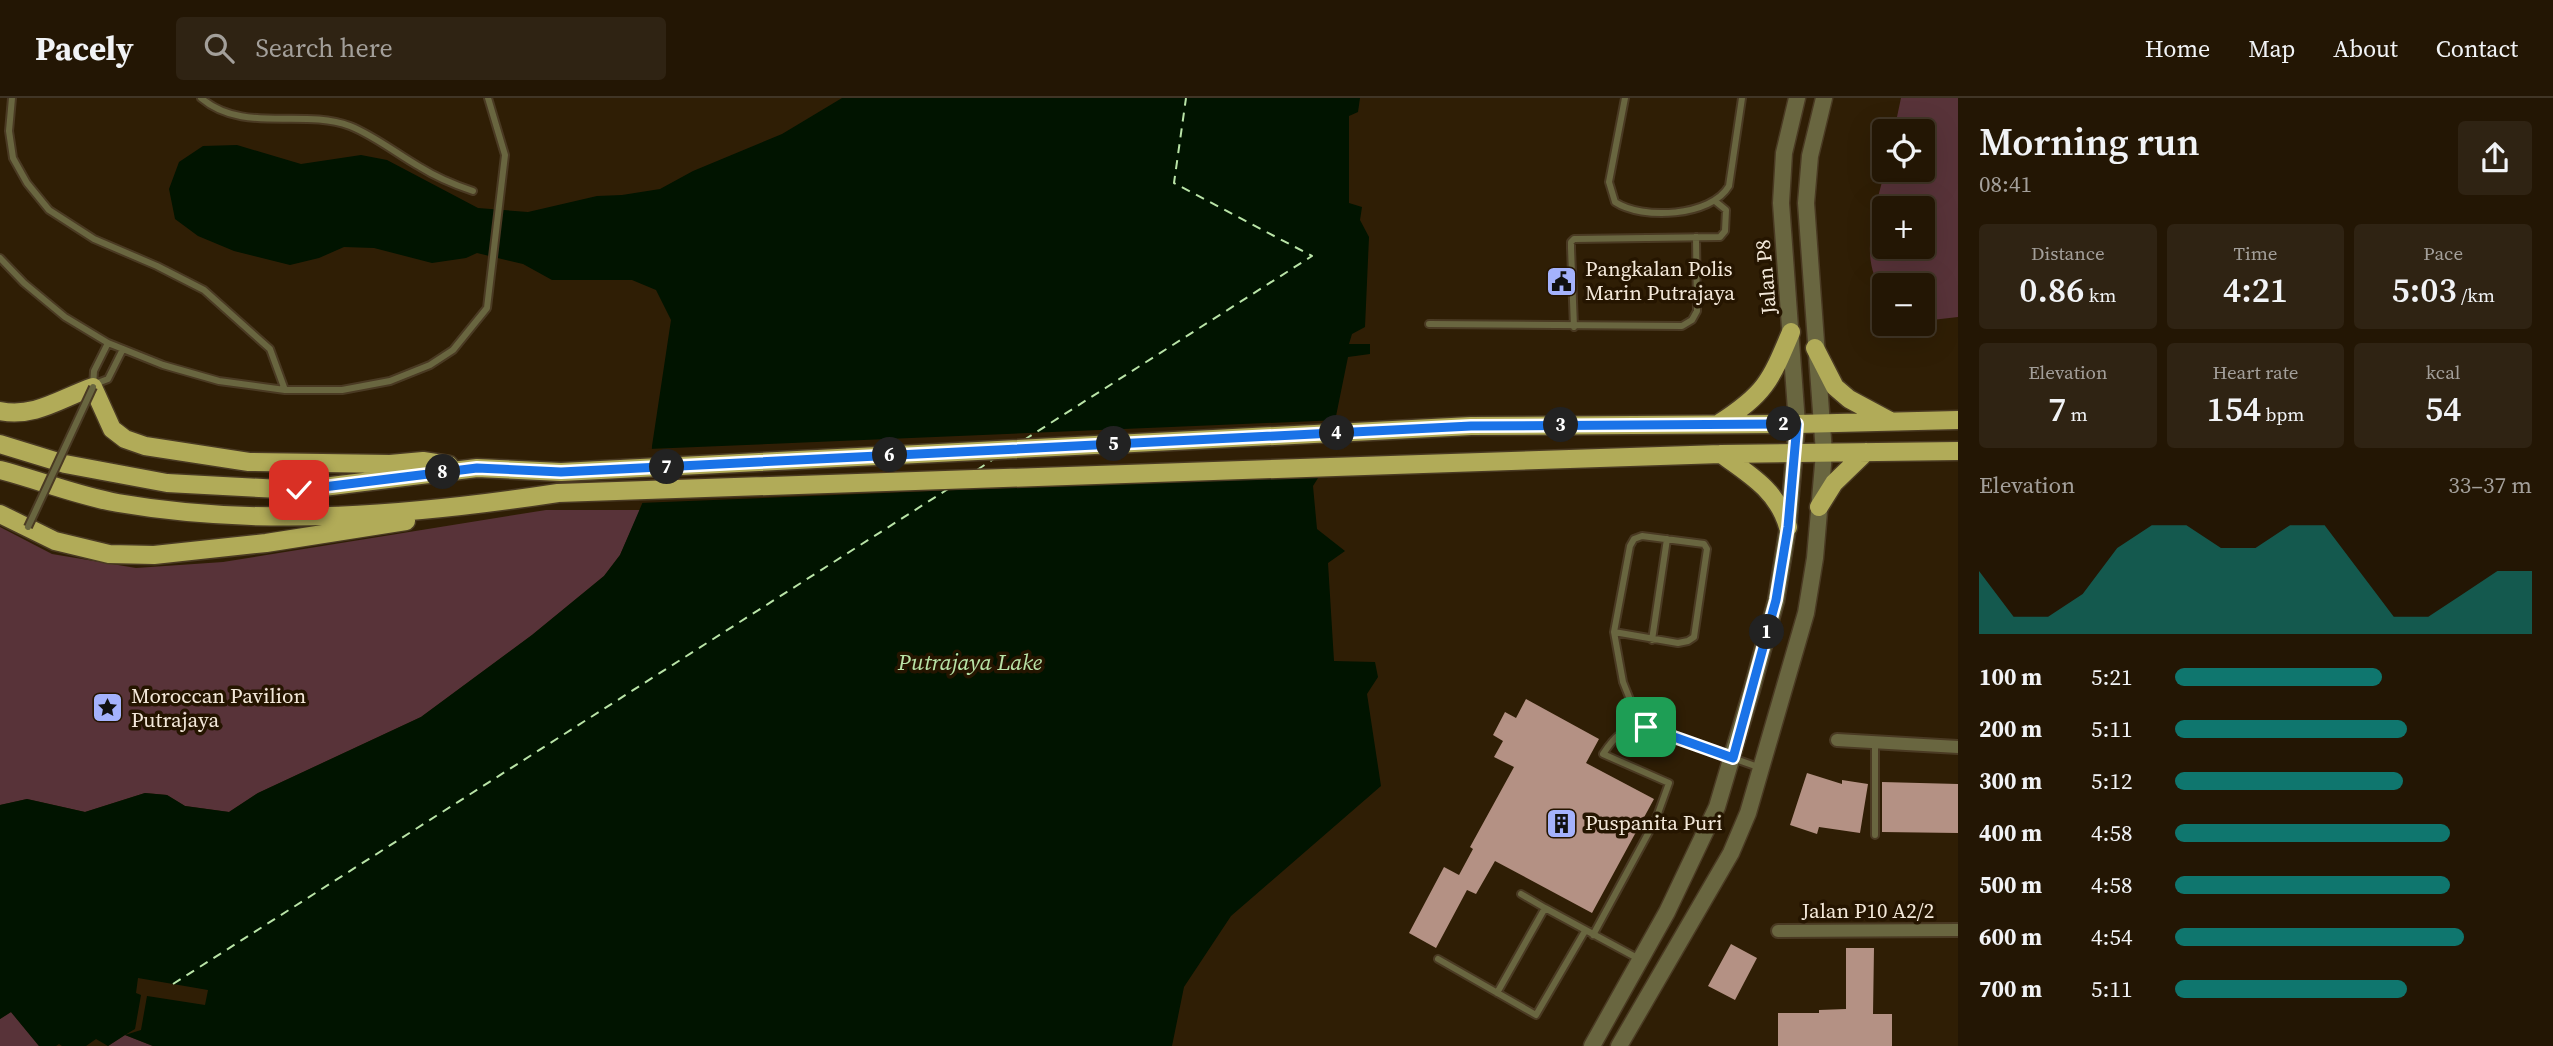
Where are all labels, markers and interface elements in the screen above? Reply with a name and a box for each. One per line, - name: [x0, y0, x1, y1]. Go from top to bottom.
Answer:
- search box: [176, 17, 666, 80]
- text: Pacely: [35, 26, 134, 71]
- icon: search: [200, 29, 238, 67]
- text: Search here: [256, 30, 393, 66]
- text: Home: [2145, 32, 2210, 65]
- text: Map: [2248, 32, 2295, 65]
- text: About: [2333, 32, 2398, 65]
- text: Contact: [2436, 32, 2518, 65]
- text: Morning run: [1979, 116, 2200, 168]
- map controls: [1872, 119, 1935, 336]
- button: locate: [1872, 119, 1935, 182]
- button: share: [2458, 121, 2532, 195]
- text: 08:41: [1979, 168, 2032, 200]
- button: +: [1872, 196, 1935, 259]
- street label: Jalan P8: [1748, 238, 1783, 317]
- text: Distance: [2031, 240, 2105, 266]
- text: Time: [2234, 240, 2277, 266]
- text: Pace: [2423, 240, 2463, 266]
- place label: Pangkalan Polis Marin Putrajaya: [1585, 254, 1735, 307]
- public building icon: Pangkalan Polis Marin Putrajaya: [1545, 264, 1579, 298]
- text: 0.86: [2019, 266, 2084, 314]
- text: 4:21: [2223, 266, 2288, 314]
- text: 5:03: [2392, 266, 2457, 314]
- button: −: [1872, 273, 1935, 336]
- text: km: [2084, 282, 2116, 308]
- text: /km: [2457, 282, 2495, 308]
- text: Elevation: [2028, 359, 2108, 385]
- text: Heart rate: [2212, 359, 2299, 385]
- text: kcal: [2426, 359, 2460, 385]
- text: 7: [2048, 385, 2066, 433]
- text: 154: [2206, 385, 2261, 433]
- text: 54: [2425, 385, 2461, 433]
- text: m: [2066, 401, 2088, 427]
- text: bpm: [2261, 401, 2305, 427]
- pin: 2: [1766, 406, 1802, 442]
- pin: 3: [1544, 408, 1578, 442]
- text: 2: [1778, 410, 1789, 436]
- text: 3: [1555, 411, 1566, 437]
- pin: 4: [1320, 416, 1354, 450]
- text: 4: [1331, 419, 1342, 445]
- pin: 5: [1096, 426, 1132, 462]
- text: 5: [1108, 430, 1119, 456]
- pin: 6: [872, 438, 908, 472]
- text: 6: [884, 441, 895, 467]
- pin: 7: [650, 450, 684, 484]
- text: 7: [661, 453, 672, 479]
- pin: 8: [426, 454, 460, 490]
- text: 8: [437, 458, 448, 484]
- pin: [269, 460, 329, 520]
- text: Elevation: [1979, 469, 2075, 501]
- text: 33–37 m: [2448, 469, 2532, 501]
- icon: check: [280, 471, 318, 509]
- pin: 1: [1750, 614, 1784, 650]
- text: 1: [1761, 618, 1772, 644]
- water label: Putrajaya Lake: [897, 646, 1043, 678]
- text: 100 m: [1979, 661, 2042, 693]
- text: 5:21: [2091, 661, 2132, 693]
- place label: Moroccan Pavilion Putrajaya: [131, 681, 306, 734]
- place icon: Moroccan Pavilion Putrajaya: [91, 691, 125, 725]
- pin: [1616, 697, 1676, 757]
- icon: arrive: [1627, 708, 1665, 746]
- text: 200 m: [1979, 713, 2042, 745]
- text: 5:11: [2091, 713, 2132, 745]
- text: 300 m: [1979, 765, 2042, 797]
- text: 5:12: [2091, 765, 2132, 797]
- building icon: Puspanita Puri: [1545, 806, 1579, 840]
- place label: Puspanita Puri: [1585, 808, 1723, 837]
- text: 400 m: [1979, 817, 2042, 849]
- text: 4:58: [2091, 817, 2132, 849]
- text: 500 m: [1979, 869, 2042, 901]
- text: 4:58: [2091, 869, 2132, 901]
- street label: Jalan P10 A2/2: [1801, 896, 1934, 925]
- text: 600 m: [1979, 921, 2042, 953]
- text: 4:54: [2091, 921, 2132, 953]
- text: 700 m: [1979, 973, 2042, 1005]
- text: 5:11: [2091, 973, 2132, 1005]

